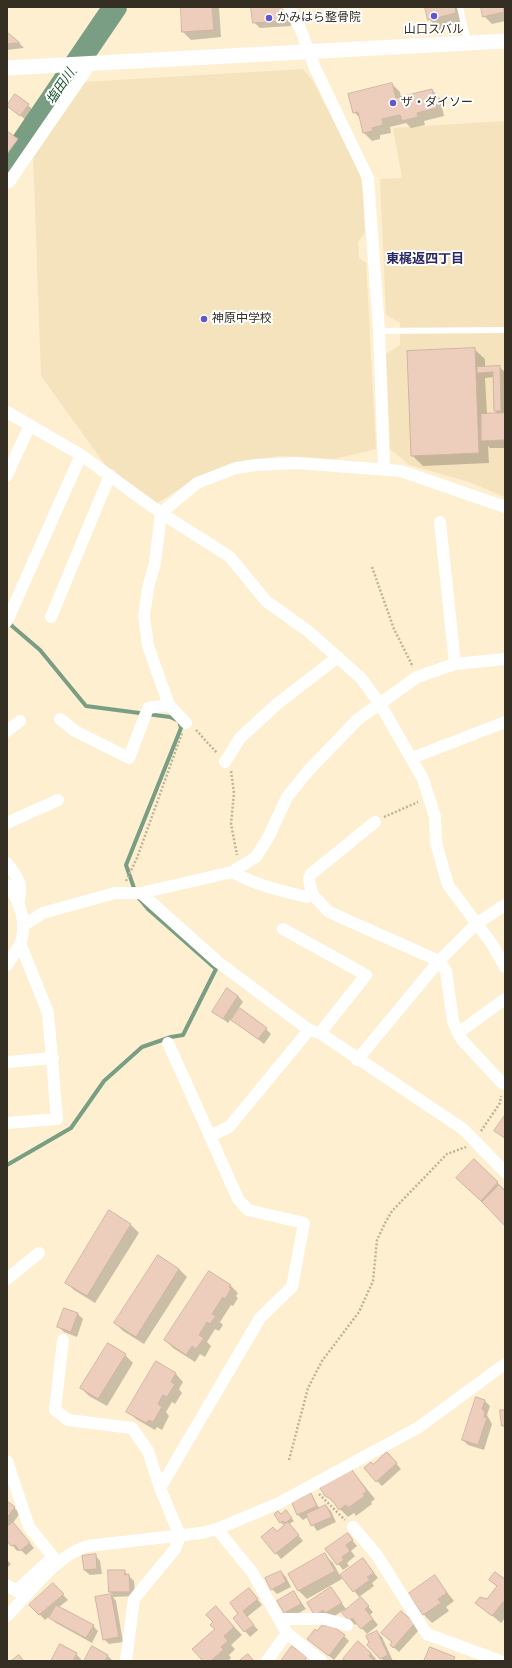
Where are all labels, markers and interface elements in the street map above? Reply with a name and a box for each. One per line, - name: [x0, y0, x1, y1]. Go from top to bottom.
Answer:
- place label: かみはら整骨院: [277, 11, 361, 25]
- marker: 山口スバル: [429, 11, 439, 21]
- marker: かみはら整骨院: [264, 13, 274, 23]
- place label: 山口スバル: [404, 23, 464, 37]
- water label: 塩田川: [44, 66, 78, 108]
- place label: ザ・ダイソー: [401, 96, 473, 110]
- marker: ザ・ダイソー: [388, 98, 398, 108]
- district label: 東梶返四丁目: [386, 252, 464, 268]
- place label: 神原中学校: [212, 312, 272, 326]
- marker: 神原中学校: [199, 314, 209, 324]

